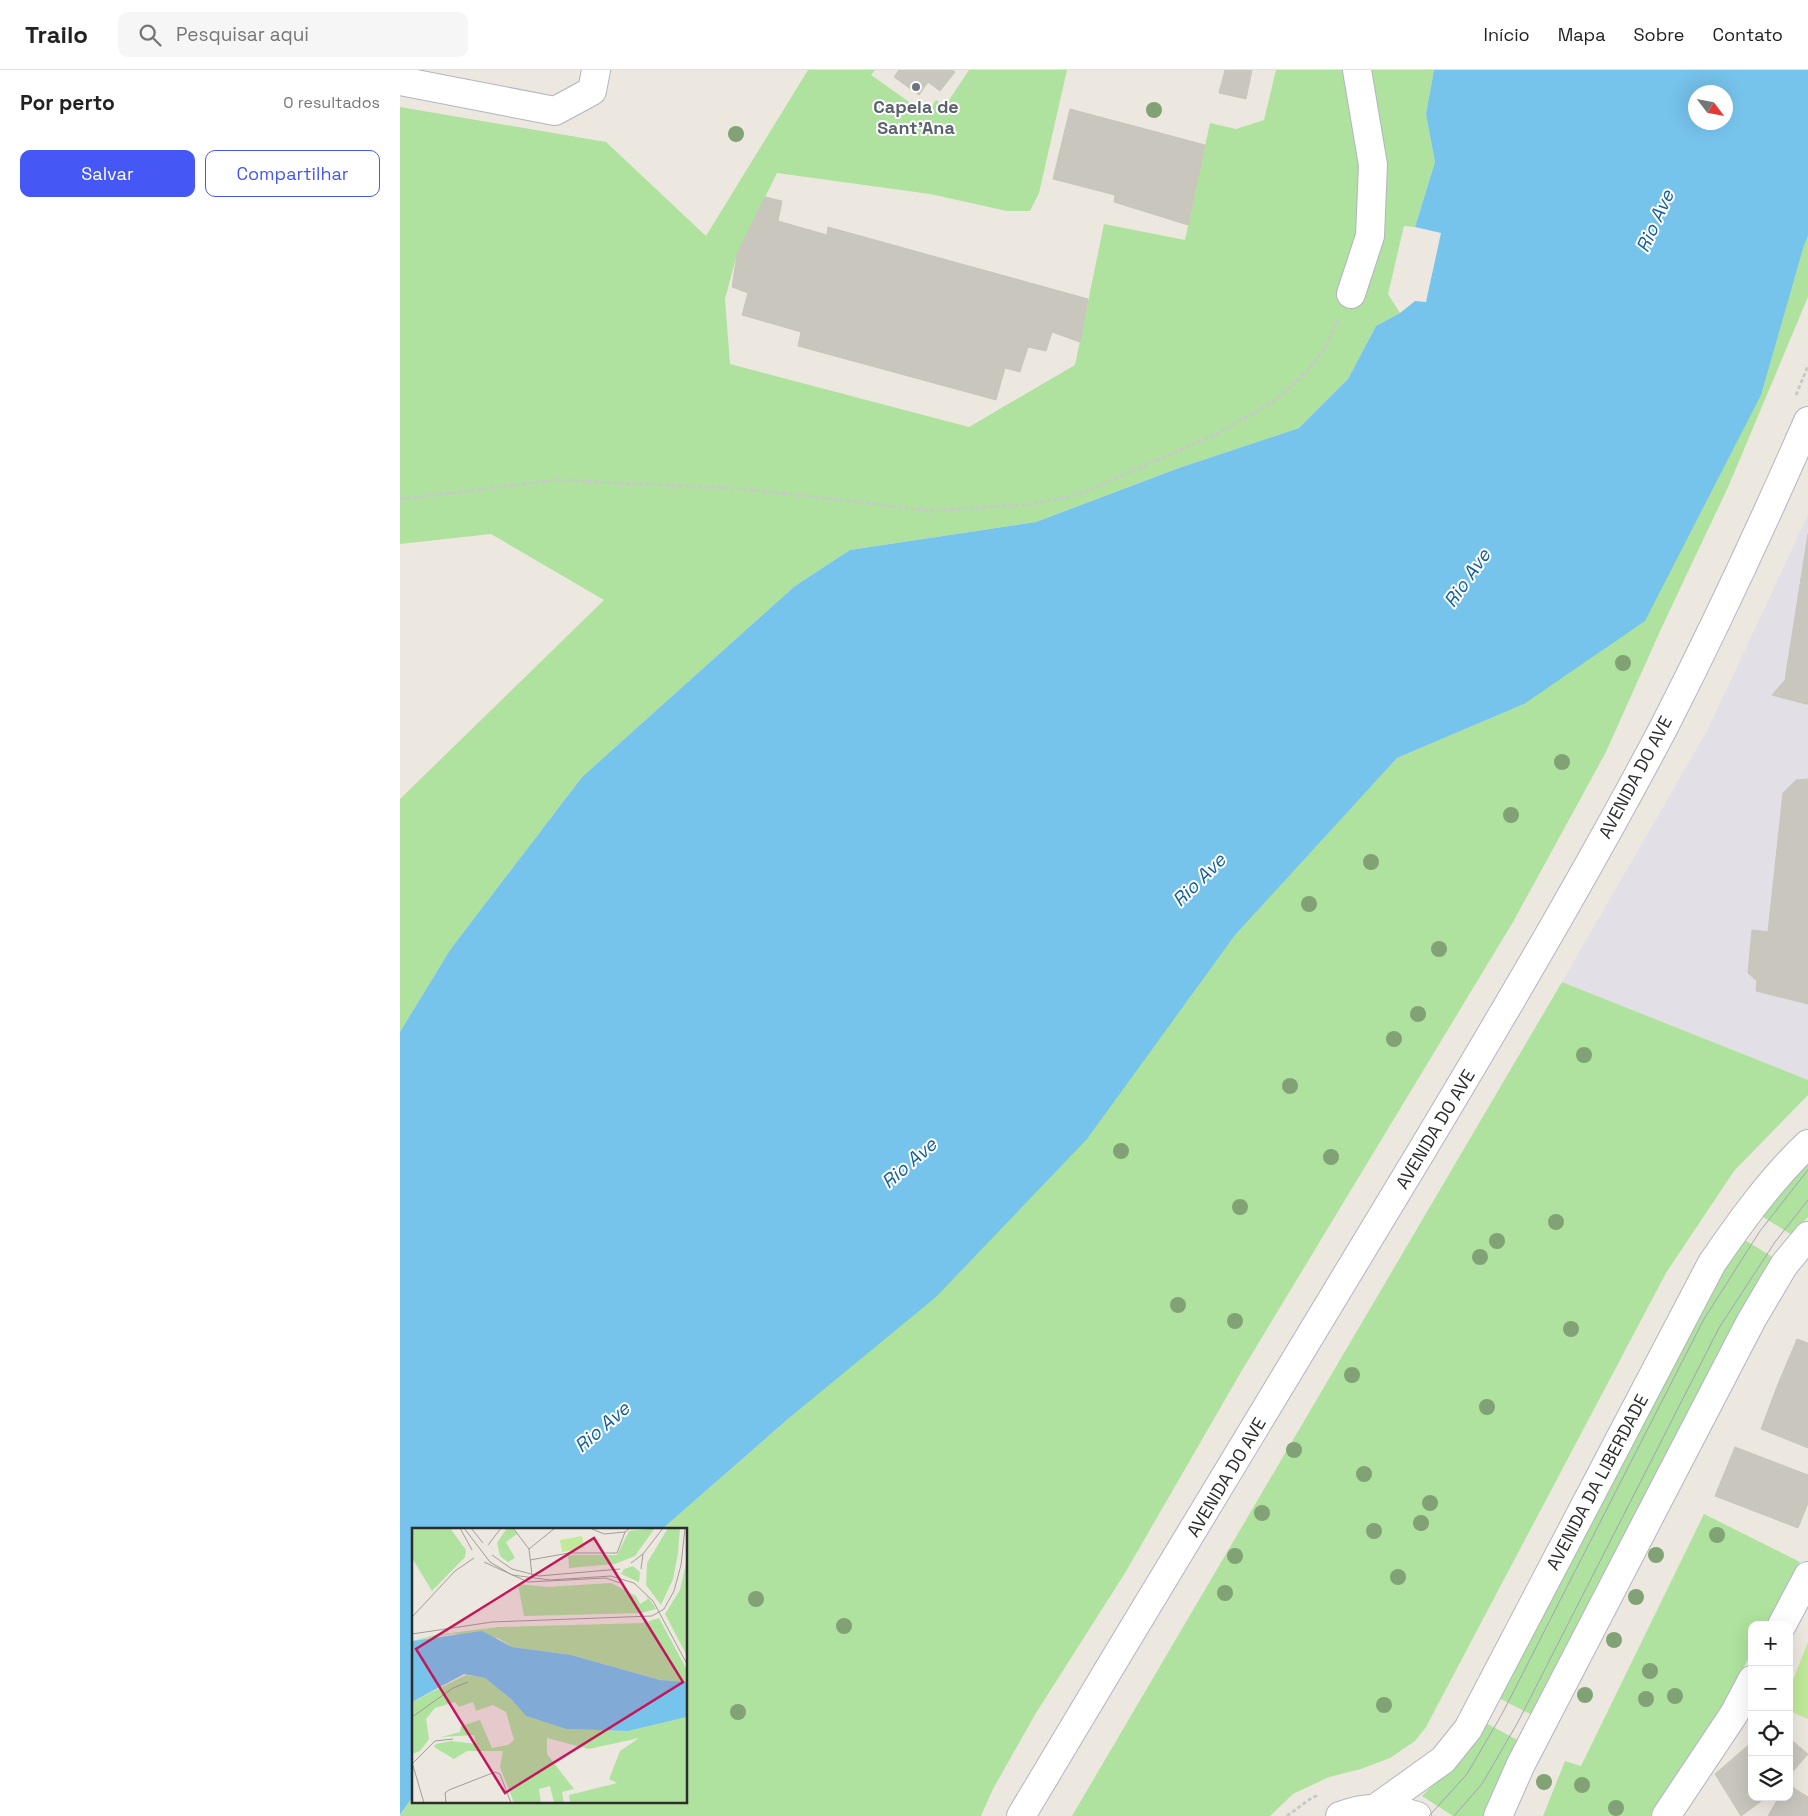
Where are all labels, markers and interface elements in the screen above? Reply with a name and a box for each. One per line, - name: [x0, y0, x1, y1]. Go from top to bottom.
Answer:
- search box: [118, 12, 468, 57]
- text: Trailo: [25, 19, 88, 50]
- icon: search: [136, 21, 164, 49]
- text: Pesquisar aqui: [176, 22, 309, 47]
- text: Início: [1484, 23, 1530, 46]
- text: Mapa: [1558, 23, 1606, 46]
- text: Sobre: [1634, 23, 1684, 46]
- text: Contato: [1712, 23, 1783, 46]
- marker: Capela de Sant'Ana: [910, 81, 922, 93]
- north arrow: [1688, 85, 1733, 130]
- text: Por perto: [20, 89, 115, 116]
- text: 0 resultados: [283, 92, 380, 113]
- place label: Capela de Sant'Ana: [873, 95, 959, 139]
- button: Salvar: [20, 150, 195, 197]
- button: Compartilhar: [205, 150, 380, 197]
- water label: Rio Ave: [1630, 185, 1680, 256]
- water label: Rio Ave: [1438, 543, 1497, 612]
- street label: AVENIDA DO AVE: [1593, 712, 1677, 842]
- water label: Rio Ave: [1167, 847, 1232, 912]
- street label: AVENIDA DO AVE: [1390, 1065, 1480, 1193]
- water label: Rio Ave: [876, 1132, 943, 1194]
- street label: AVENIDA DA LIBERDADE: [1541, 1390, 1653, 1574]
- water label: Rio Ave: [569, 1396, 636, 1458]
- street label: AVENIDA DO AVE: [1181, 1413, 1271, 1541]
- inset map: [412, 1528, 688, 1804]
- map controls: [1748, 1621, 1793, 1801]
- button: +: [1748, 1621, 1793, 1666]
- button: −: [1748, 1666, 1793, 1711]
- button: locate: [1748, 1711, 1793, 1756]
- button: layers: [1748, 1756, 1793, 1801]

